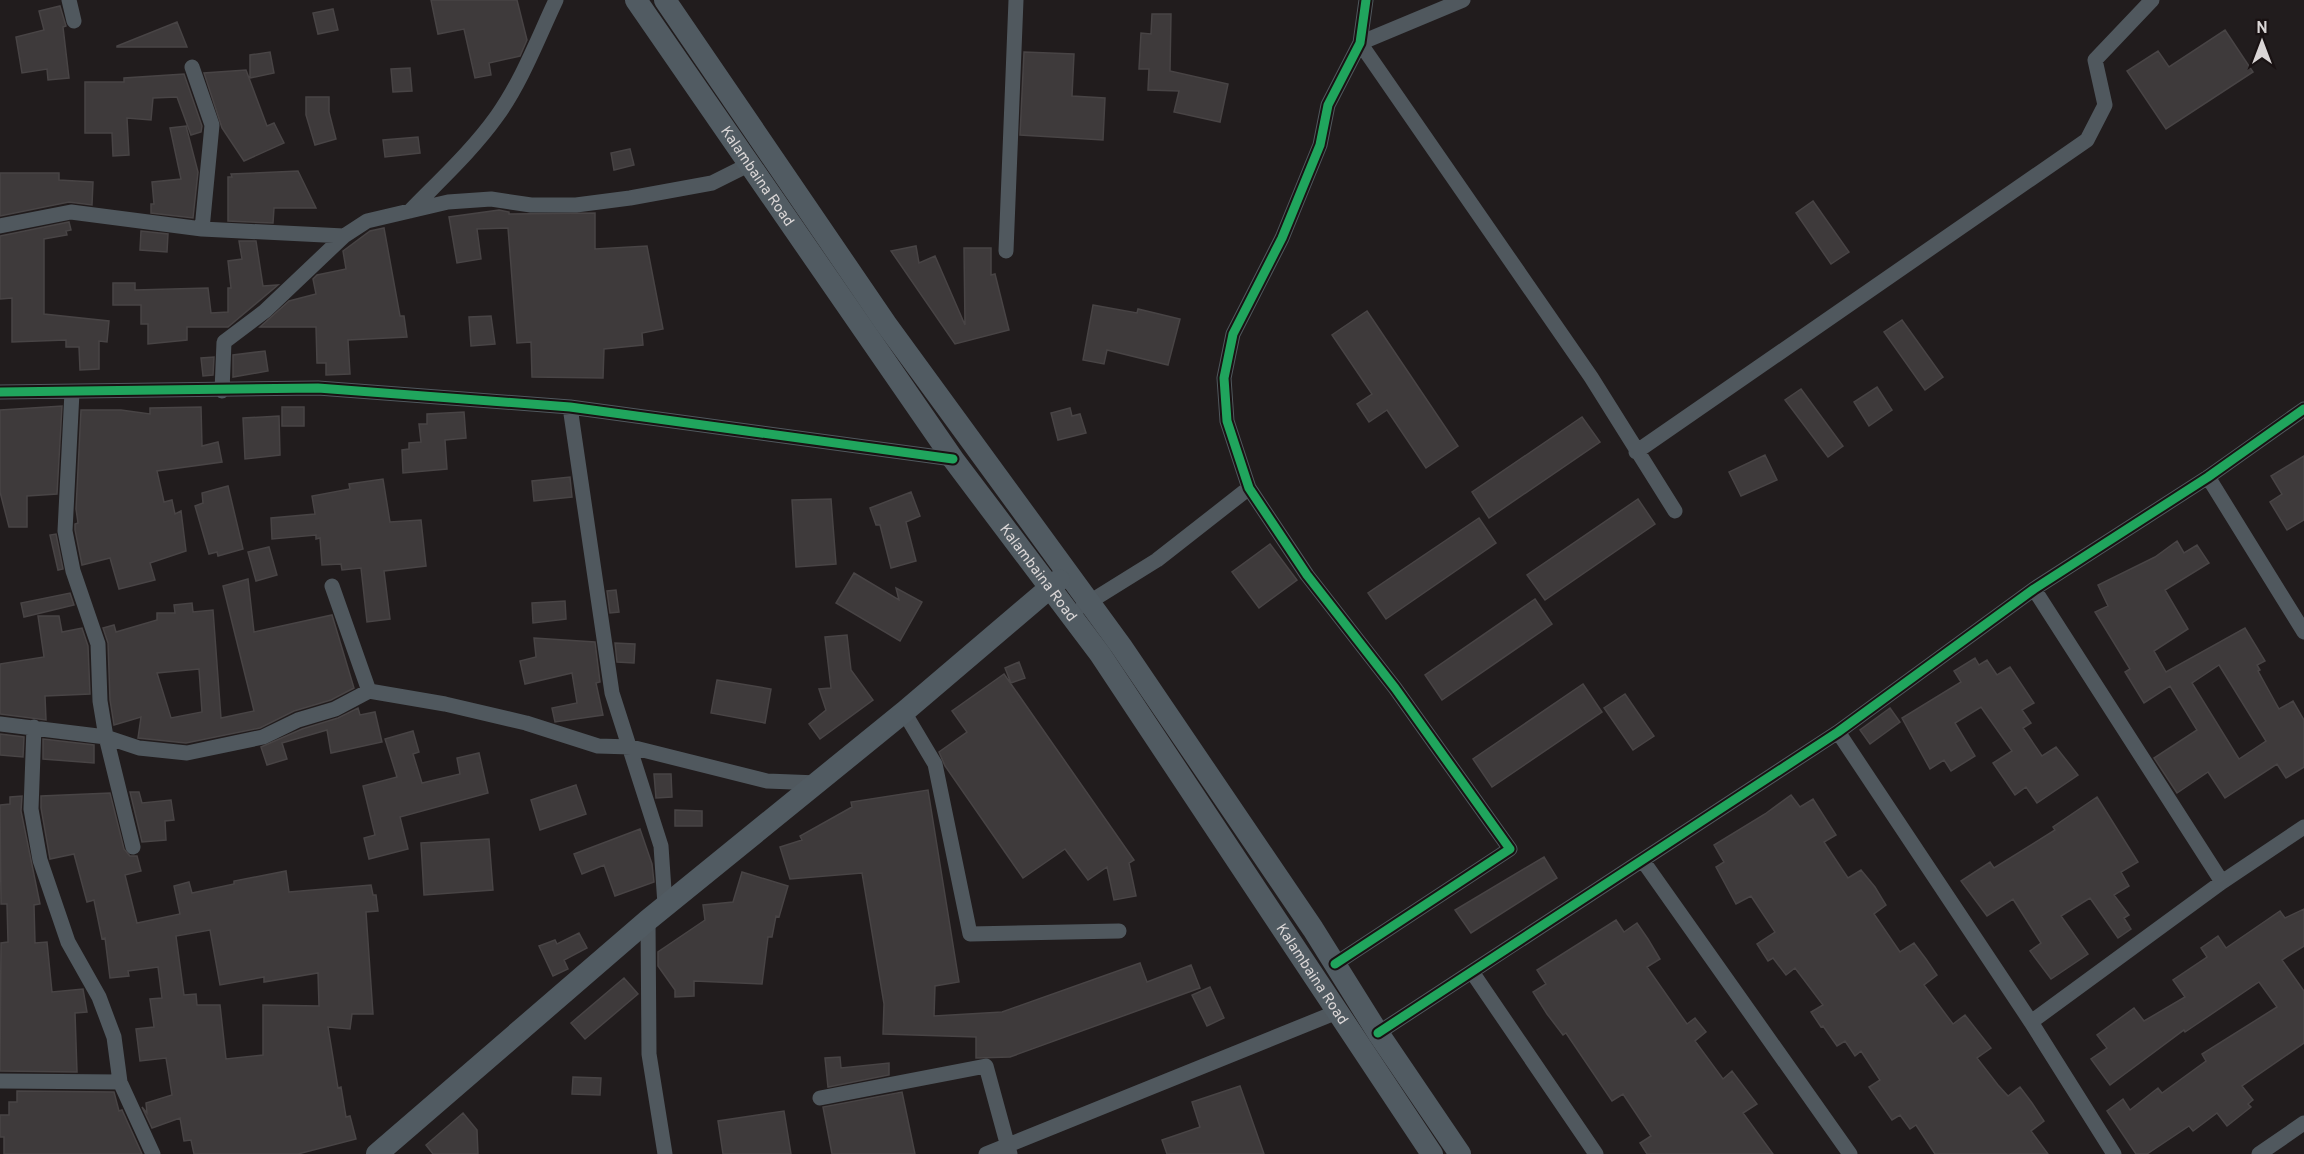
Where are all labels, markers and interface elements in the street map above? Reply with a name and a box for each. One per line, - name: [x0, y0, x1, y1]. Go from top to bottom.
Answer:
- north arrow: [2232, 12, 2292, 72]
- text: N: [2256, 19, 2268, 39]
- street label: Kalambaina Road: [715, 123, 798, 231]
- street label: Kalambaina Road: [994, 521, 1080, 626]
- street label: Kalambaina Road: [1271, 921, 1352, 1029]

